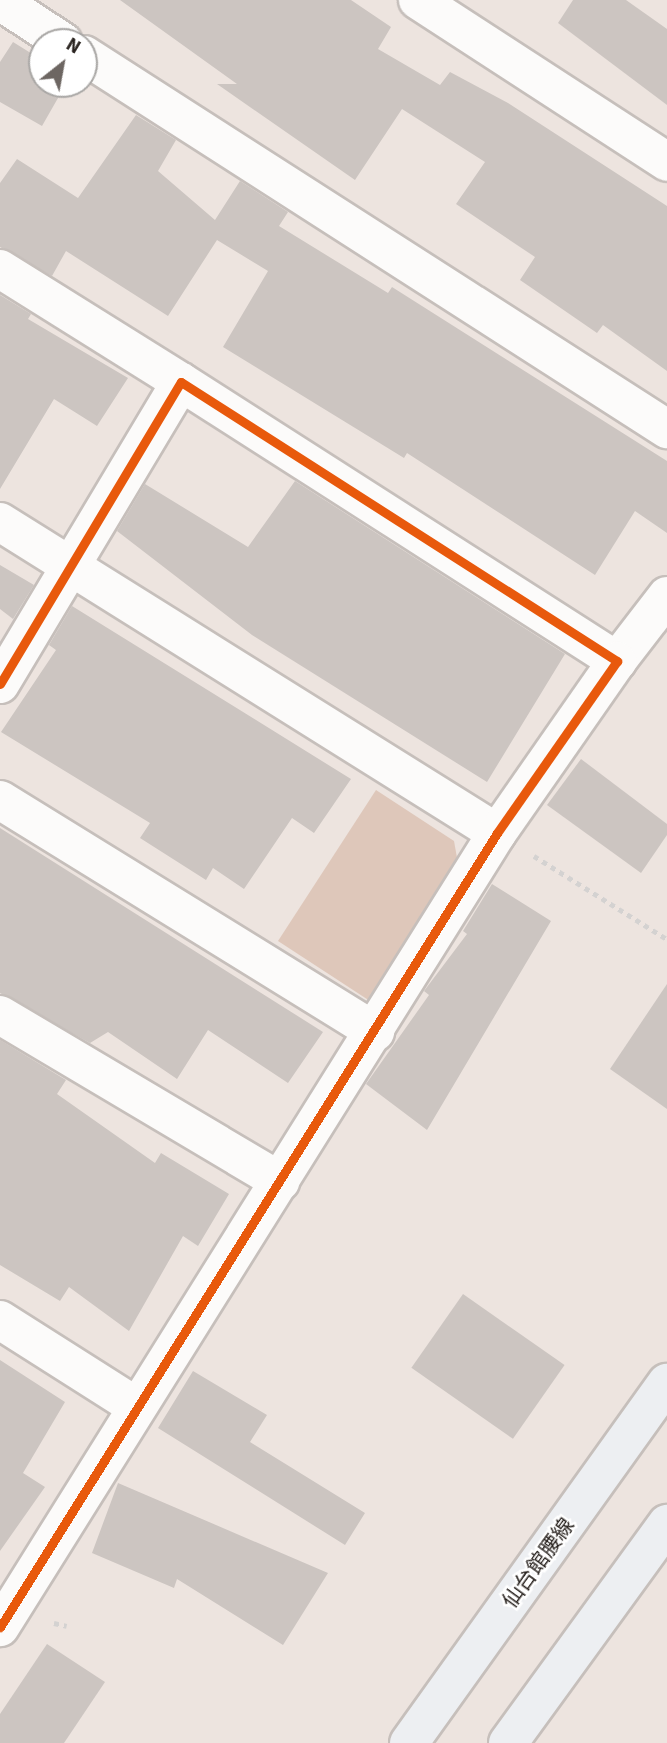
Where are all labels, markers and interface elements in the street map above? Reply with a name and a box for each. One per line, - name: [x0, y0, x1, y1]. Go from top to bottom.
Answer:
- north arrow: [28, 28, 98, 98]
- text: N: [61, 31, 85, 61]
- street label: 仙台館腰線: [497, 1513, 579, 1613]

